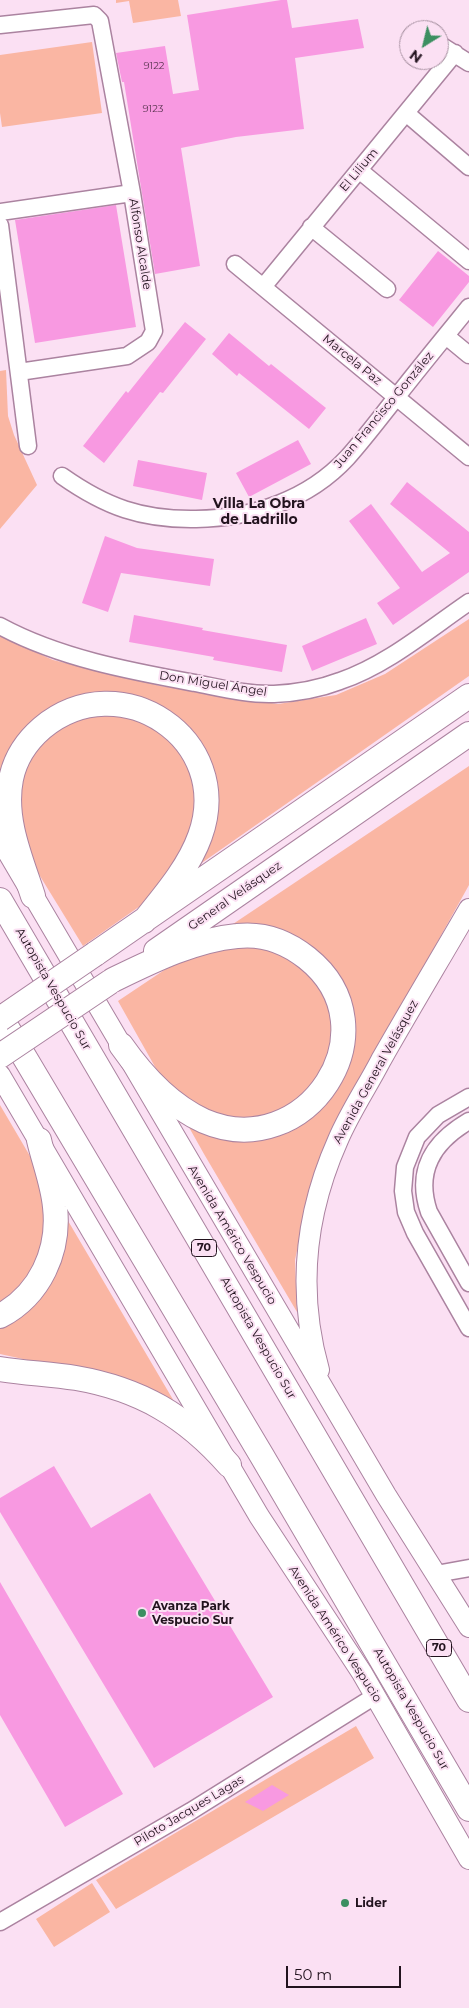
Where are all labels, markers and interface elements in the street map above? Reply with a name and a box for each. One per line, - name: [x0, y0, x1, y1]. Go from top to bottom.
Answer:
- north arrow: [399, 20, 449, 70]
- text: N: [406, 46, 426, 67]
- house number: 9122: [143, 60, 165, 72]
- house number: 9123: [142, 103, 164, 115]
- street label: El Lilium: [337, 145, 381, 195]
- street label: Alfonso Alcalde: [126, 197, 154, 291]
- street label: Marcela Paz: [319, 332, 385, 388]
- street label: Juan Francisco González: [331, 349, 437, 471]
- district label: Villa La Obra de Ladrillo: [213, 496, 305, 528]
- street label: Don Miguel Ángel: [158, 668, 268, 700]
- street label: General Velásquez: [186, 858, 284, 934]
- street label: Autopista Vespucio Sur: [12, 925, 94, 1053]
- street label: Avenida General Velásquez: [330, 998, 422, 1146]
- street label: Avenida Américo Vespucio: [185, 1163, 279, 1307]
- road number: 70: [192, 1240, 216, 1256]
- street label: Autopista Vespucio Sur: [217, 1274, 299, 1402]
- street label: Avenida Américo Vespucio: [285, 1563, 385, 1705]
- place label: Avanza Park Vespucio Sur: [152, 1599, 234, 1627]
- marker: Avanza Park Vespucio Sur: [136, 1607, 148, 1619]
- road number: 70: [426, 1640, 452, 1656]
- street label: Autopista Vespucio Sur: [370, 1645, 452, 1773]
- street label: Piloto Jacques Lagas: [132, 1773, 246, 1849]
- place label: Lider: [355, 1896, 387, 1910]
- marker: Lider: [339, 1897, 351, 1909]
- scale bar: [289, 1956, 404, 1988]
- text: 50 m: [294, 1965, 332, 1984]

